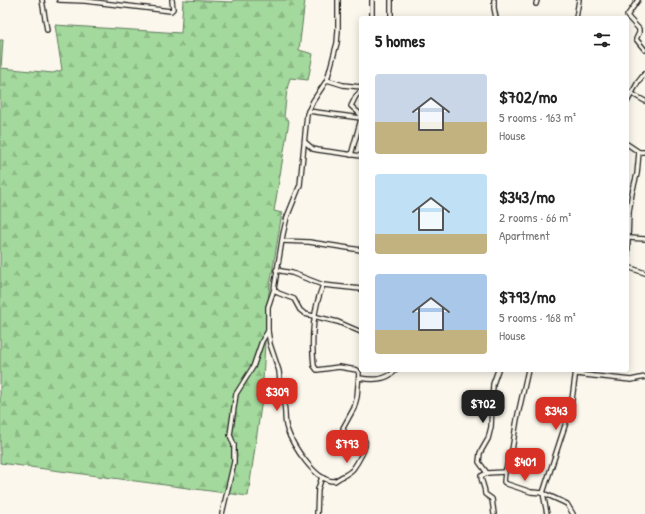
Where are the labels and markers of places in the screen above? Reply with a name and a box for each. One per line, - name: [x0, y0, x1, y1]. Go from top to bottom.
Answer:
- pin: $309: [253, 378, 301, 412]
- pin: $702: [459, 390, 507, 424]
- pin: $343: [532, 397, 580, 431]
- pin: $793: [323, 430, 371, 464]
- pin: $401: [501, 448, 549, 482]

